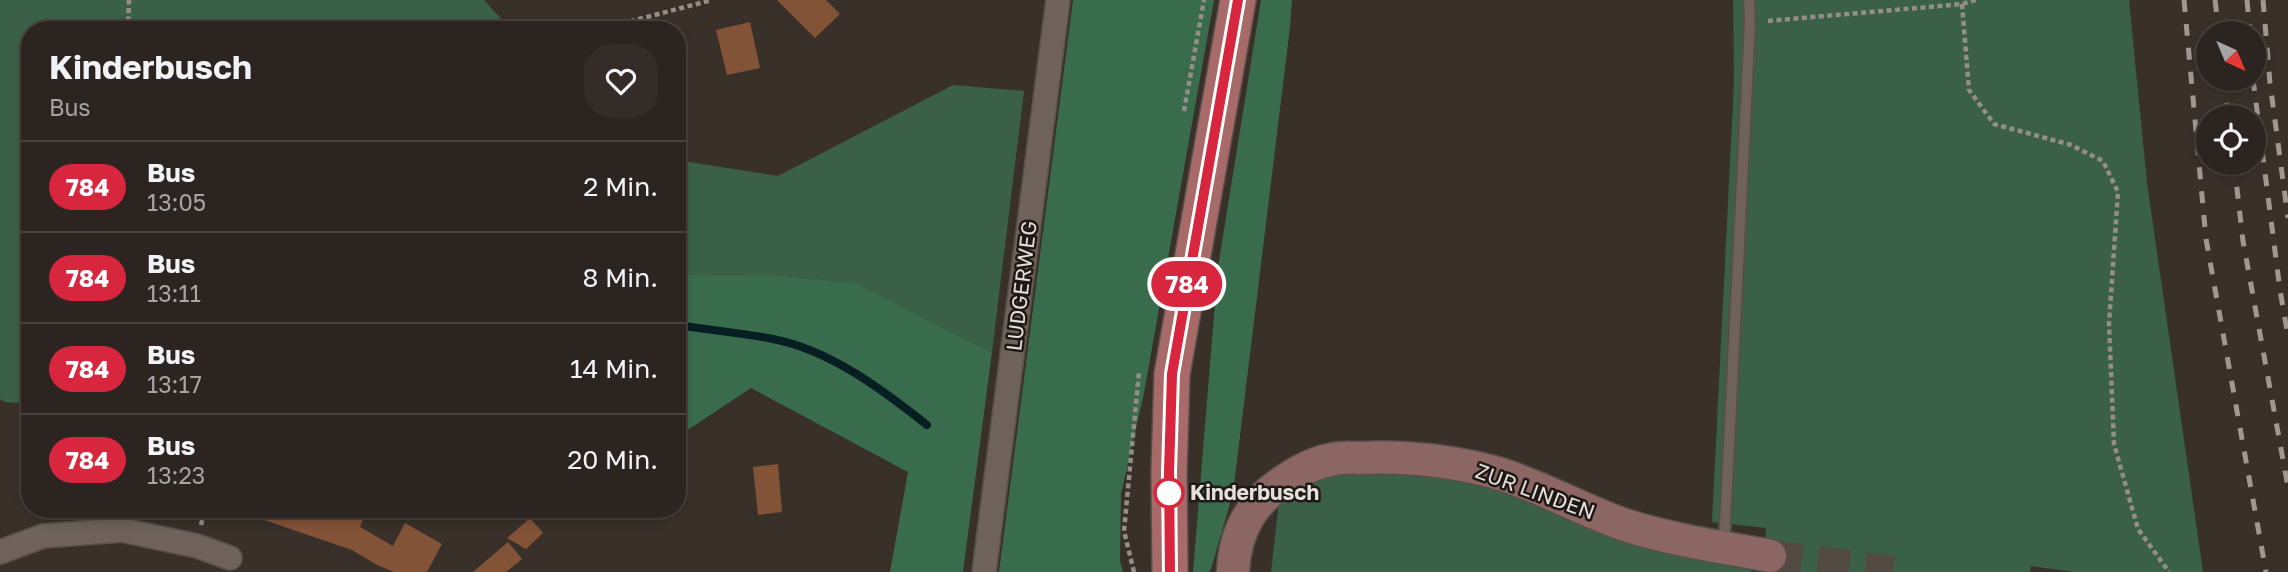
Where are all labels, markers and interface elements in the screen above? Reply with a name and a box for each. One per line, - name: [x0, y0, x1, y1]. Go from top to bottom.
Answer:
- north arrow: [2196, 21, 2266, 91]
- map controls: [2196, 21, 2266, 175]
- button: heart: [584, 44, 658, 118]
- text: Kinderbusch: [49, 47, 252, 86]
- text: Bus: [49, 93, 91, 121]
- button: locate: [2196, 105, 2266, 175]
- text: Bus: [147, 157, 195, 188]
- text: 2 Min.: [583, 171, 658, 202]
- text: 784: [66, 172, 109, 201]
- text: 13:05: [147, 188, 206, 216]
- street label: LUDGERWEG: [1000, 219, 1042, 352]
- text: Bus: [147, 248, 195, 279]
- line badge: 784: [1147, 261, 1227, 307]
- text: 8 Min.: [583, 262, 658, 293]
- text: 784: [66, 263, 109, 292]
- text: 784: [1165, 269, 1209, 298]
- text: 13:11: [147, 279, 201, 307]
- text: Bus: [147, 339, 195, 370]
- text: 14 Min.: [570, 353, 658, 384]
- text: 784: [66, 354, 109, 383]
- text: 13:17: [147, 370, 202, 398]
- text: Bus: [147, 430, 195, 461]
- text: 20 Min.: [567, 444, 658, 475]
- text: 784: [66, 445, 109, 474]
- street label: ZUR LINDEN: [1472, 457, 1599, 525]
- text: 13:23: [147, 461, 205, 489]
- marker: Kinderbusch: [1154, 478, 1184, 508]
- place label: Kinderbusch: [1190, 479, 1319, 505]

